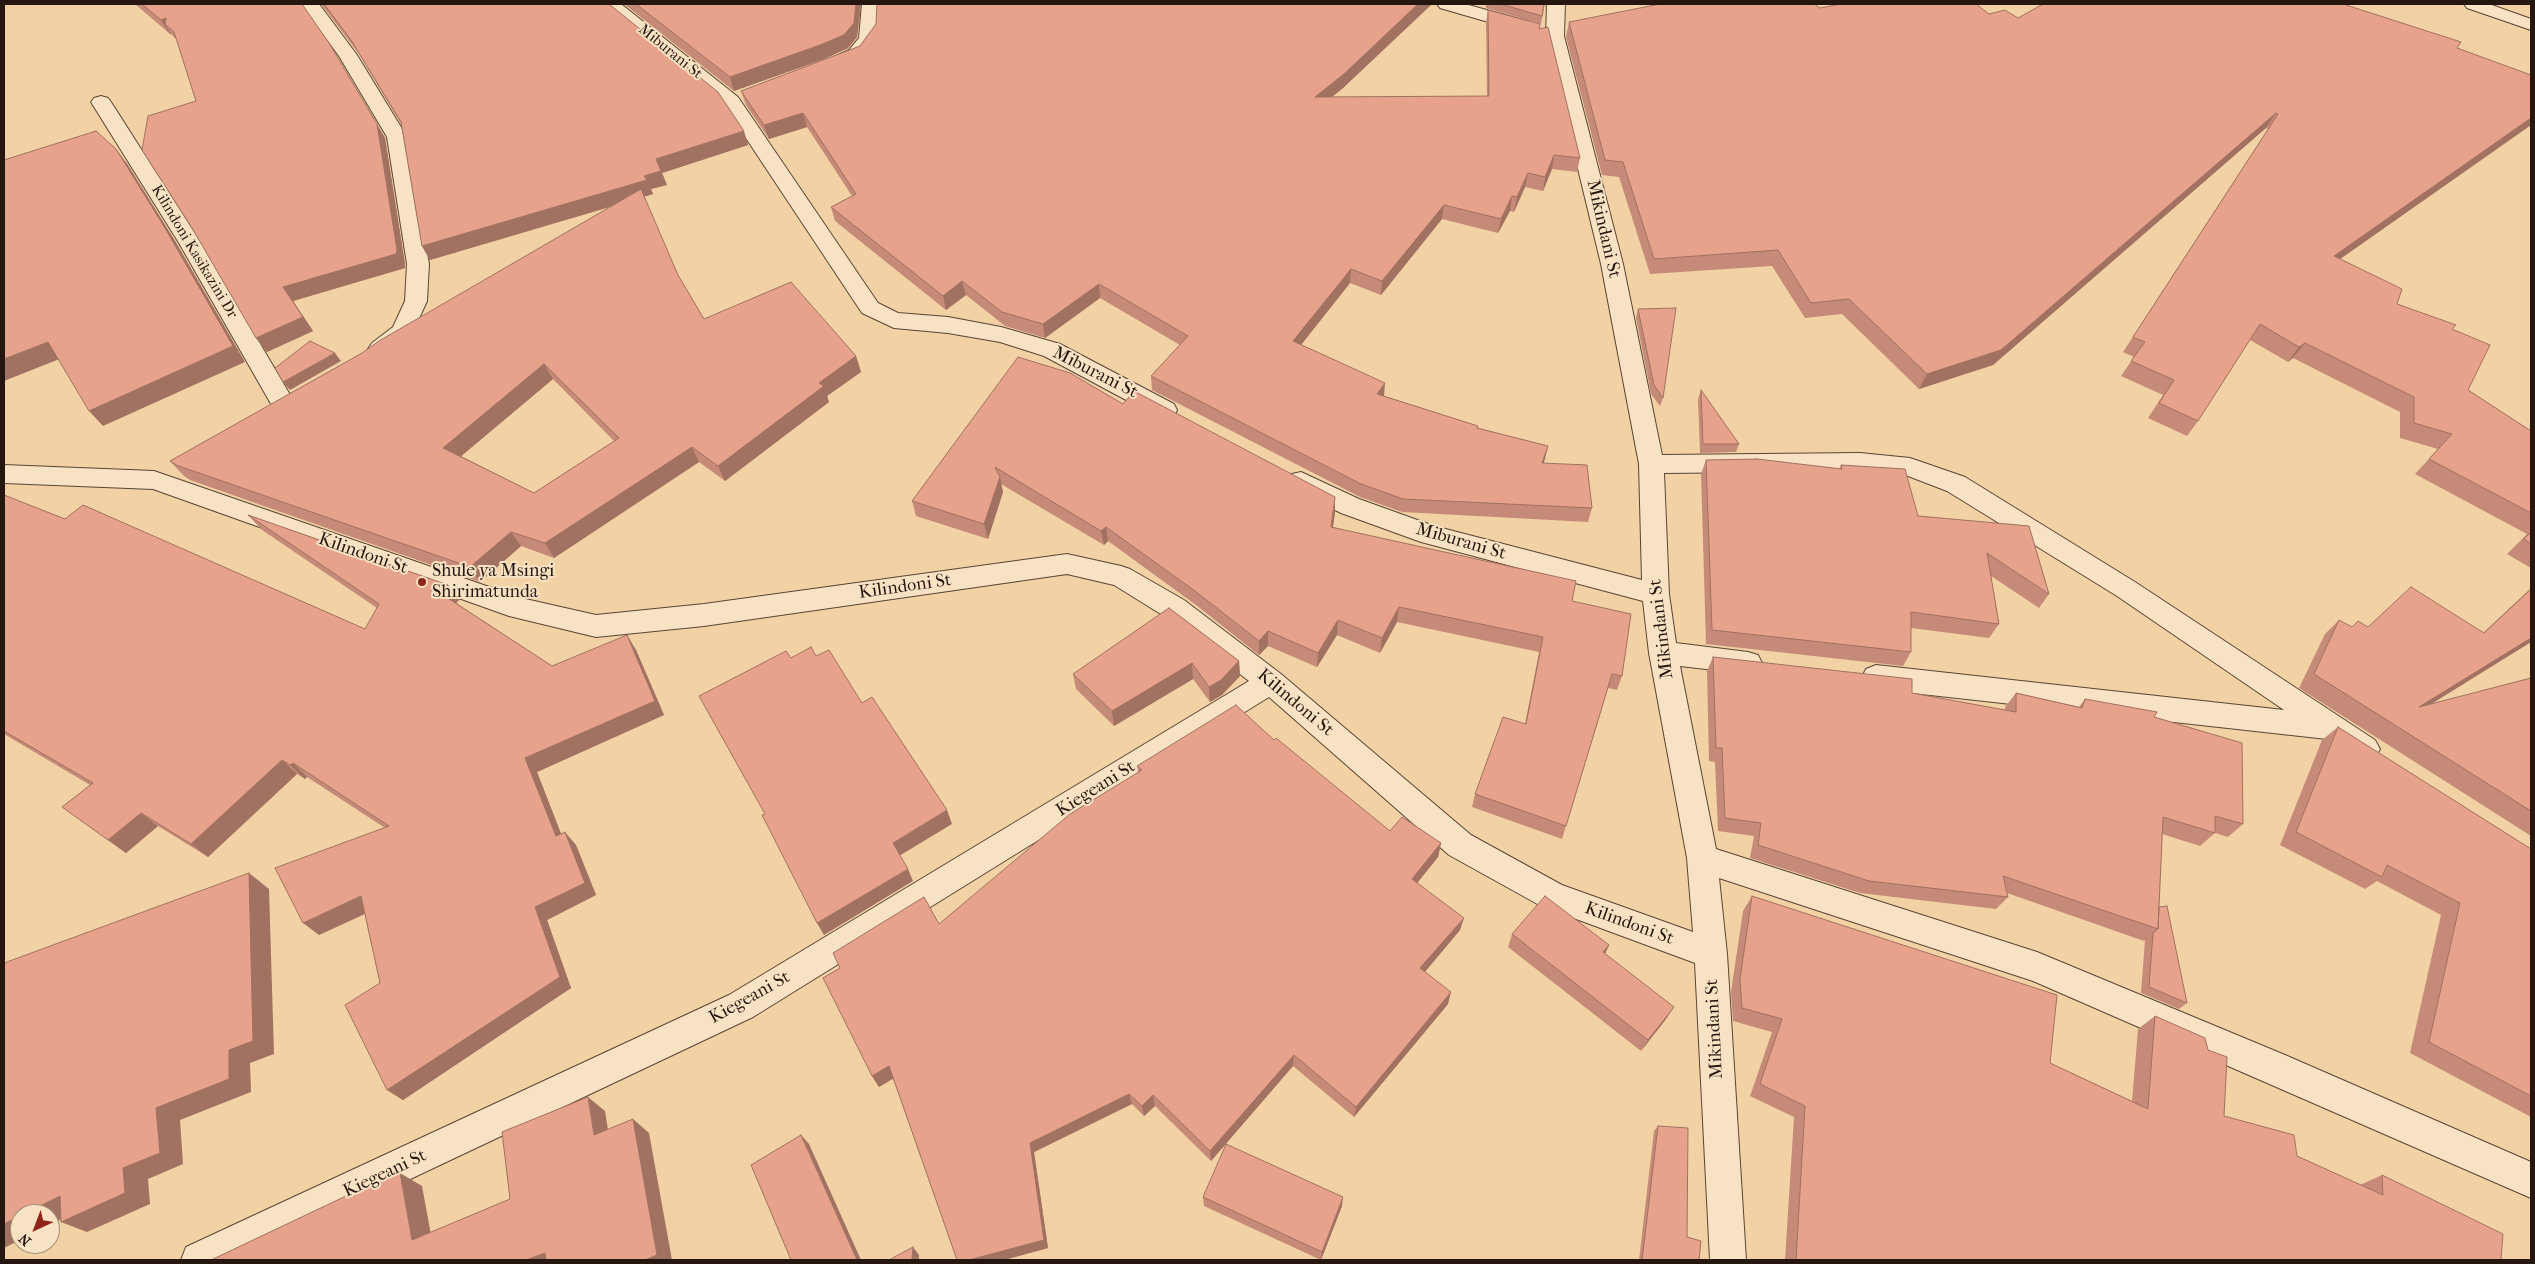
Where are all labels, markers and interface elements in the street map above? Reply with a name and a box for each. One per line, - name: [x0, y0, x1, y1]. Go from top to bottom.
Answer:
- street label: Miburani St: [634, 21, 706, 83]
- street label: Mikindani St: [1581, 178, 1625, 280]
- street label: Kilindoni Kasikazini Dr: [147, 182, 241, 322]
- street label: Miburani St: [1049, 342, 1141, 404]
- street label: Miburani St: [1414, 519, 1508, 565]
- street label: Kilindoni St: [315, 529, 411, 579]
- place label: Shule ya Msingi Shirimatunda: [432, 561, 554, 604]
- street label: Kilindoni St: [857, 570, 953, 604]
- marker: Shule ya Msingi Shirimatunda: [416, 576, 428, 588]
- street label: Mikindani St: [1645, 578, 1679, 680]
- street label: Kilindoni St: [1252, 665, 1338, 741]
- street label: Kiegeani St: [1052, 756, 1140, 822]
- street label: Kilindoni St: [1582, 898, 1676, 950]
- street label: Kiegeani St: [706, 967, 794, 1029]
- street label: Mikindani St: [1702, 978, 1728, 1080]
- street label: Kiegeani St: [340, 1145, 430, 1203]
- north arrow: [10, 1204, 60, 1254]
- text: N: [15, 1230, 35, 1249]

